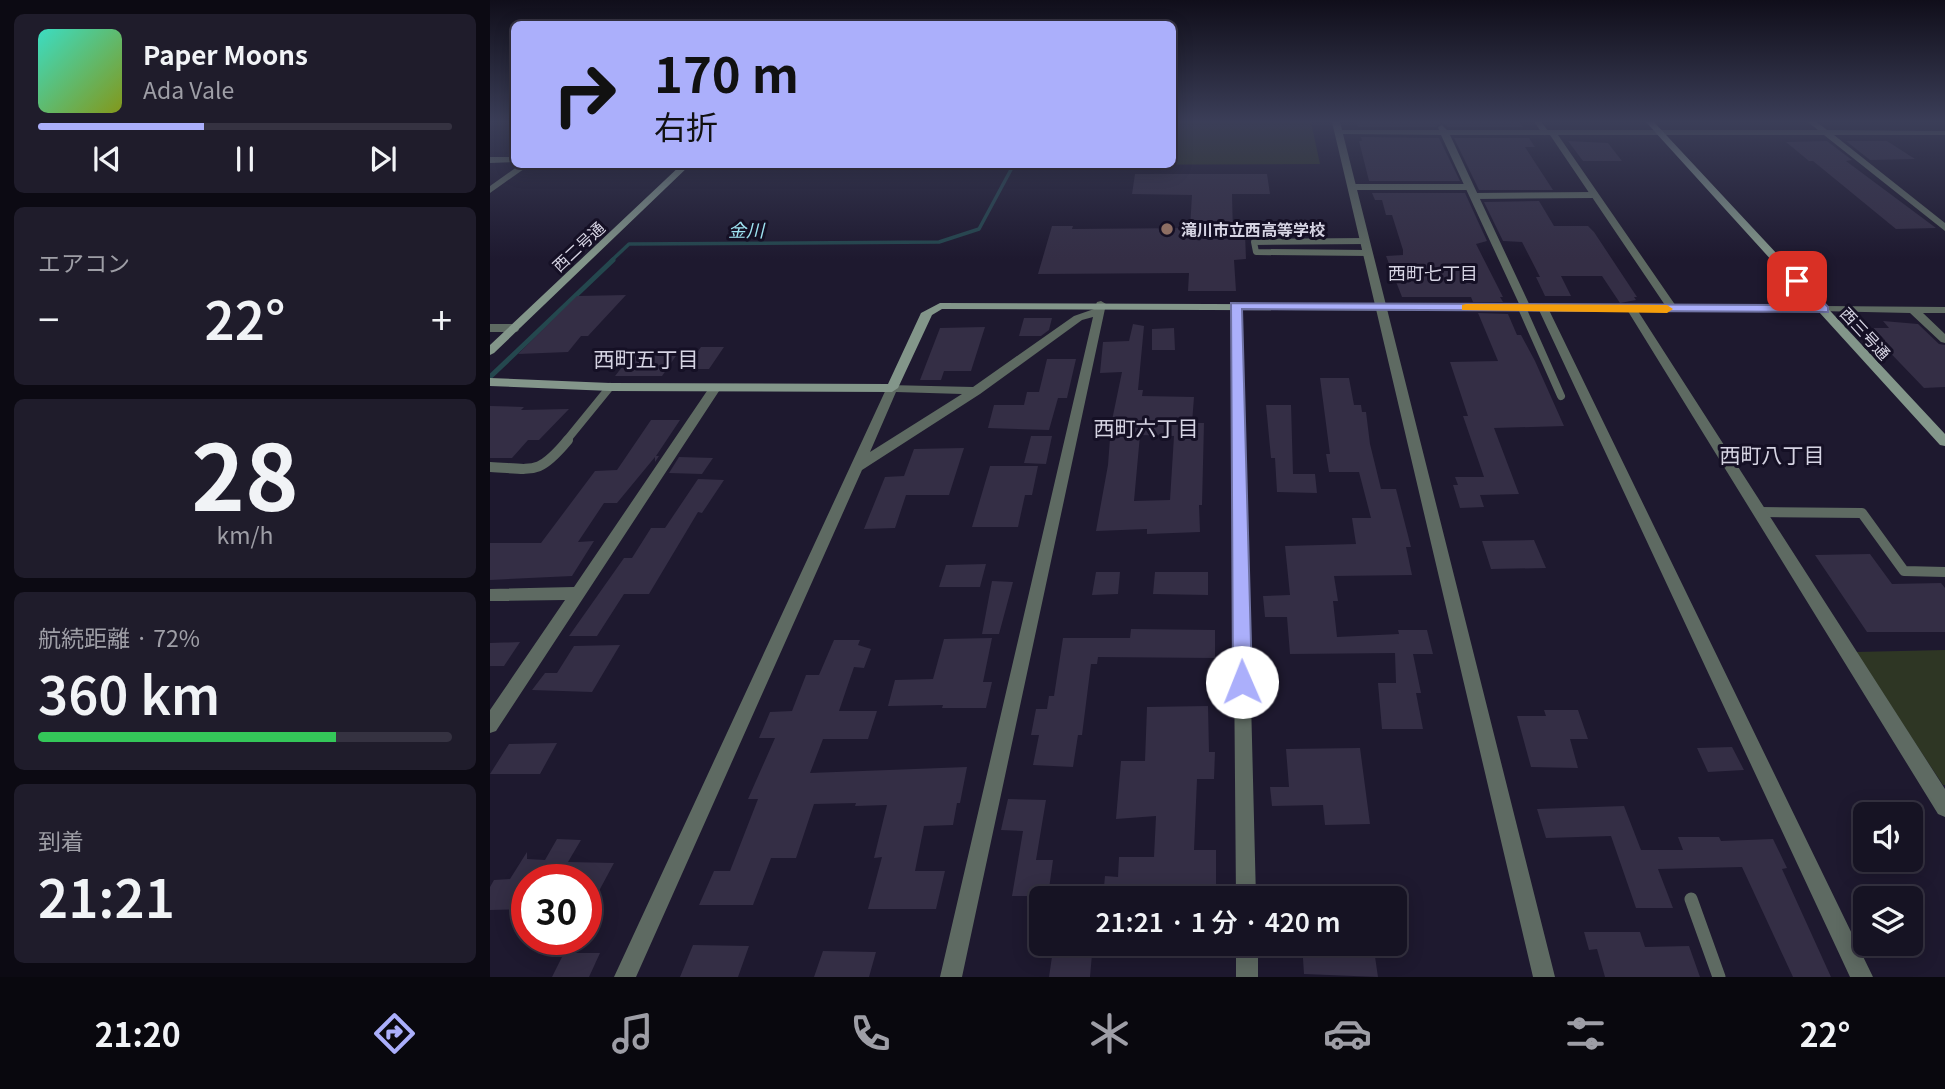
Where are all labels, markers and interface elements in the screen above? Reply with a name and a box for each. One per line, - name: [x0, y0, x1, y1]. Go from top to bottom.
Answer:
- text: Paper Moons: [143, 35, 308, 72]
- text: 170 m: [654, 36, 799, 107]
- icon: right: [539, 49, 630, 140]
- text: Ada Vale: [143, 72, 234, 106]
- text: 右折: [654, 102, 718, 148]
- icon: previous: [88, 140, 126, 178]
- icon: pause: [226, 140, 264, 178]
- icon: next: [364, 140, 402, 178]
- street label: 西二号通: [546, 215, 610, 277]
- water label: 金川: [728, 216, 766, 242]
- place label: 滝川市立西高等学校: [1181, 217, 1325, 241]
- marker: 滝川市立西高等学校: [1159, 221, 1175, 237]
- text: エアコン: [38, 245, 130, 279]
- pin: [1767, 251, 1827, 311]
- district label: 西町七丁目: [1388, 259, 1478, 285]
- icon: arrive: [1778, 262, 1816, 300]
- text: 22°: [205, 280, 285, 355]
- text: −: [38, 290, 59, 345]
- text: +: [431, 290, 452, 345]
- street label: 西三号通: [1835, 301, 1897, 365]
- district label: 西町五丁目: [594, 343, 699, 373]
- text: 28: [191, 405, 299, 537]
- district label: 西町六丁目: [1094, 412, 1199, 442]
- district label: 西町八丁目: [1720, 439, 1825, 469]
- text: km/h: [217, 517, 273, 551]
- text: 航続距離 · 72%: [38, 620, 200, 654]
- position arrow: [1205, 645, 1279, 719]
- text: 360 km: [38, 655, 220, 730]
- map controls: [1853, 802, 1923, 956]
- button: sound: [1853, 802, 1923, 872]
- text: 到着: [38, 823, 84, 857]
- text: 21:21: [38, 858, 175, 933]
- speed limit sign: 30: [511, 864, 602, 955]
- button: layers: [1853, 886, 1923, 956]
- text: 21:21 · 1 分 · 420 m: [1095, 902, 1341, 939]
- icon: directions: [370, 1009, 419, 1058]
- icon: music: [608, 1009, 657, 1058]
- icon: phone: [846, 1009, 895, 1058]
- icon: climate: [1085, 1009, 1134, 1058]
- icon: car: [1323, 1009, 1372, 1058]
- icon: filters: [1561, 1009, 1610, 1058]
- text: 21:20: [95, 1010, 181, 1056]
- text: 22°: [1800, 1010, 1850, 1056]

